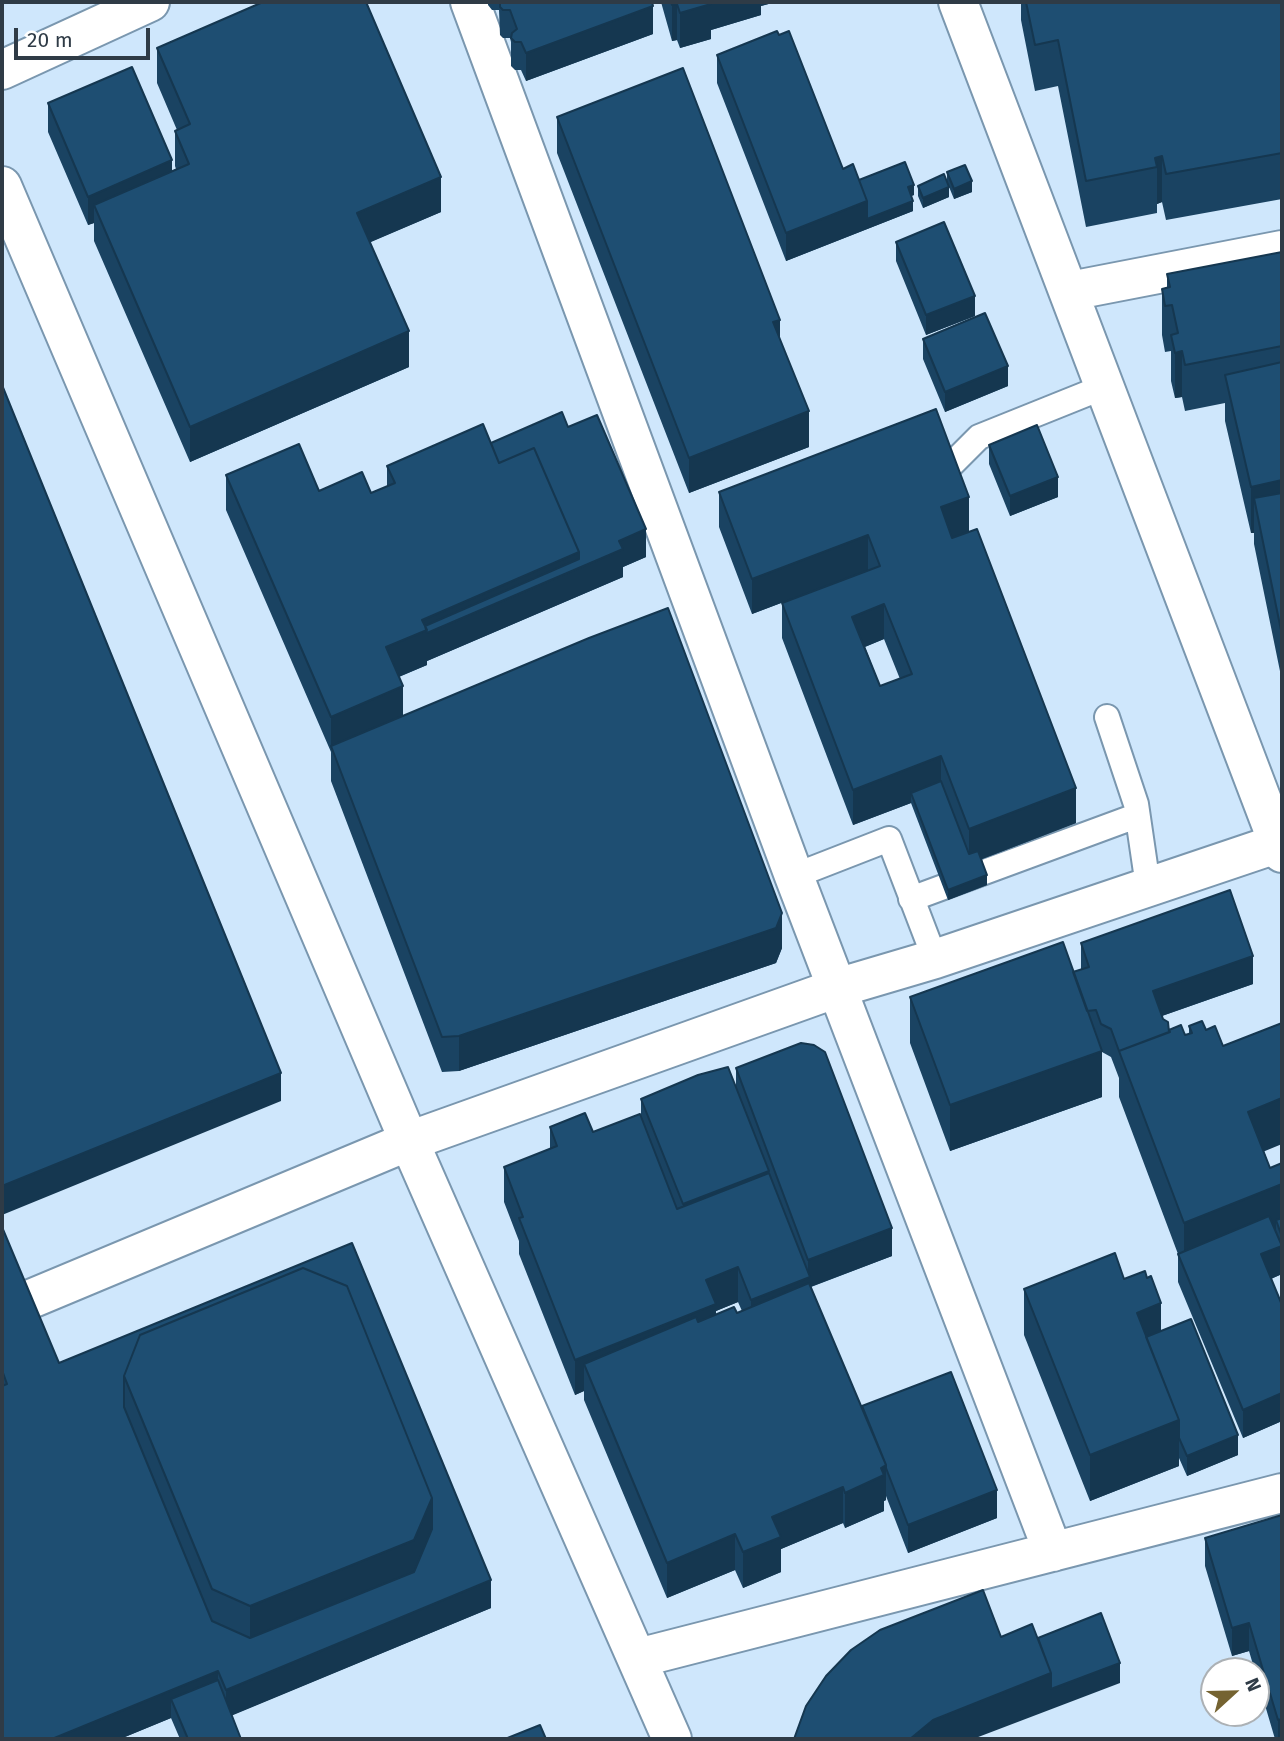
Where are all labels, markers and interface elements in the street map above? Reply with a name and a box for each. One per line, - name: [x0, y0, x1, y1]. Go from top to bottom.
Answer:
- scale bar: [18, 14, 154, 58]
- text: 20 m: [27, 27, 73, 53]
- north arrow: [1200, 1657, 1270, 1727]
- text: N: [1240, 1675, 1266, 1695]

